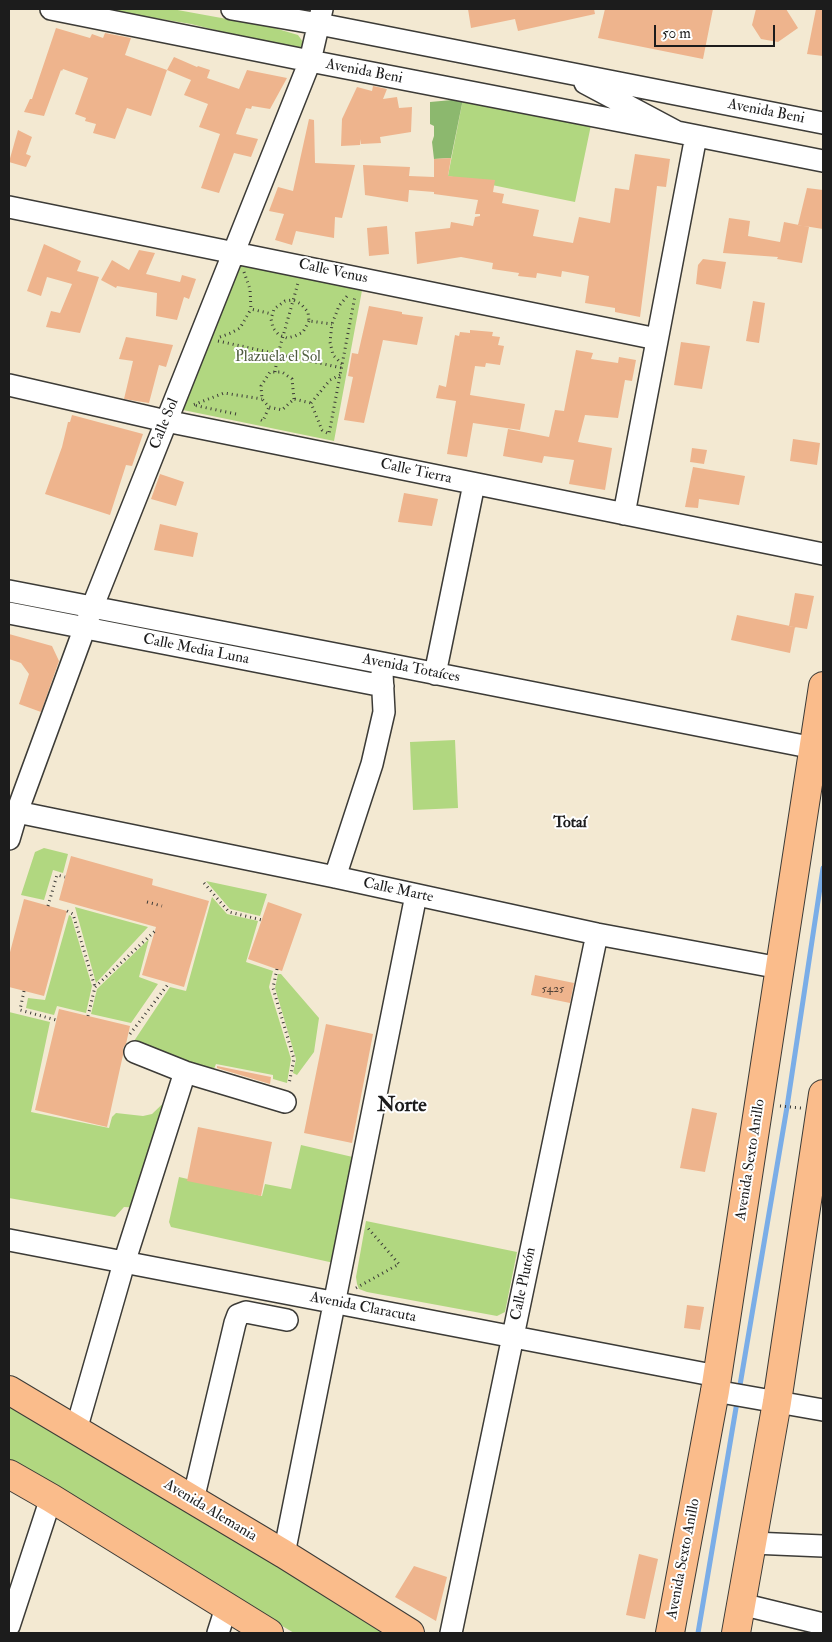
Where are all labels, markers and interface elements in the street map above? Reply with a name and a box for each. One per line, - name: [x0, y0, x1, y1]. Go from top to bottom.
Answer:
- scale bar: [657, 15, 778, 47]
- text: 50 m: [662, 24, 691, 43]
- street label: Avenida Beni: [324, 56, 404, 88]
- street label: Avenida Beni: [726, 96, 806, 128]
- street label: Calle Venus: [297, 256, 369, 288]
- park label: Plazuela el Sol: [235, 349, 321, 367]
- street label: Calle Sol: [147, 396, 183, 452]
- street label: Calle Tierra: [379, 456, 453, 488]
- street label: Calle Media Luna: [141, 631, 251, 669]
- street label: Avenida Totaíces: [361, 651, 461, 687]
- district label: Totaí: [553, 814, 587, 834]
- street label: Calle Marte: [361, 875, 435, 907]
- house number: 5425: [542, 982, 564, 996]
- district label: Norte: [377, 1095, 427, 1119]
- street label: Avenida Sexto Anillo: [733, 1098, 769, 1222]
- street label: Calle Plutón: [507, 1246, 541, 1322]
- street label: Avenida Claracuta: [308, 1289, 418, 1327]
- street label: Avenida Alemania: [160, 1476, 260, 1546]
- street label: Avenida Sexto Anillo: [663, 1497, 705, 1621]

